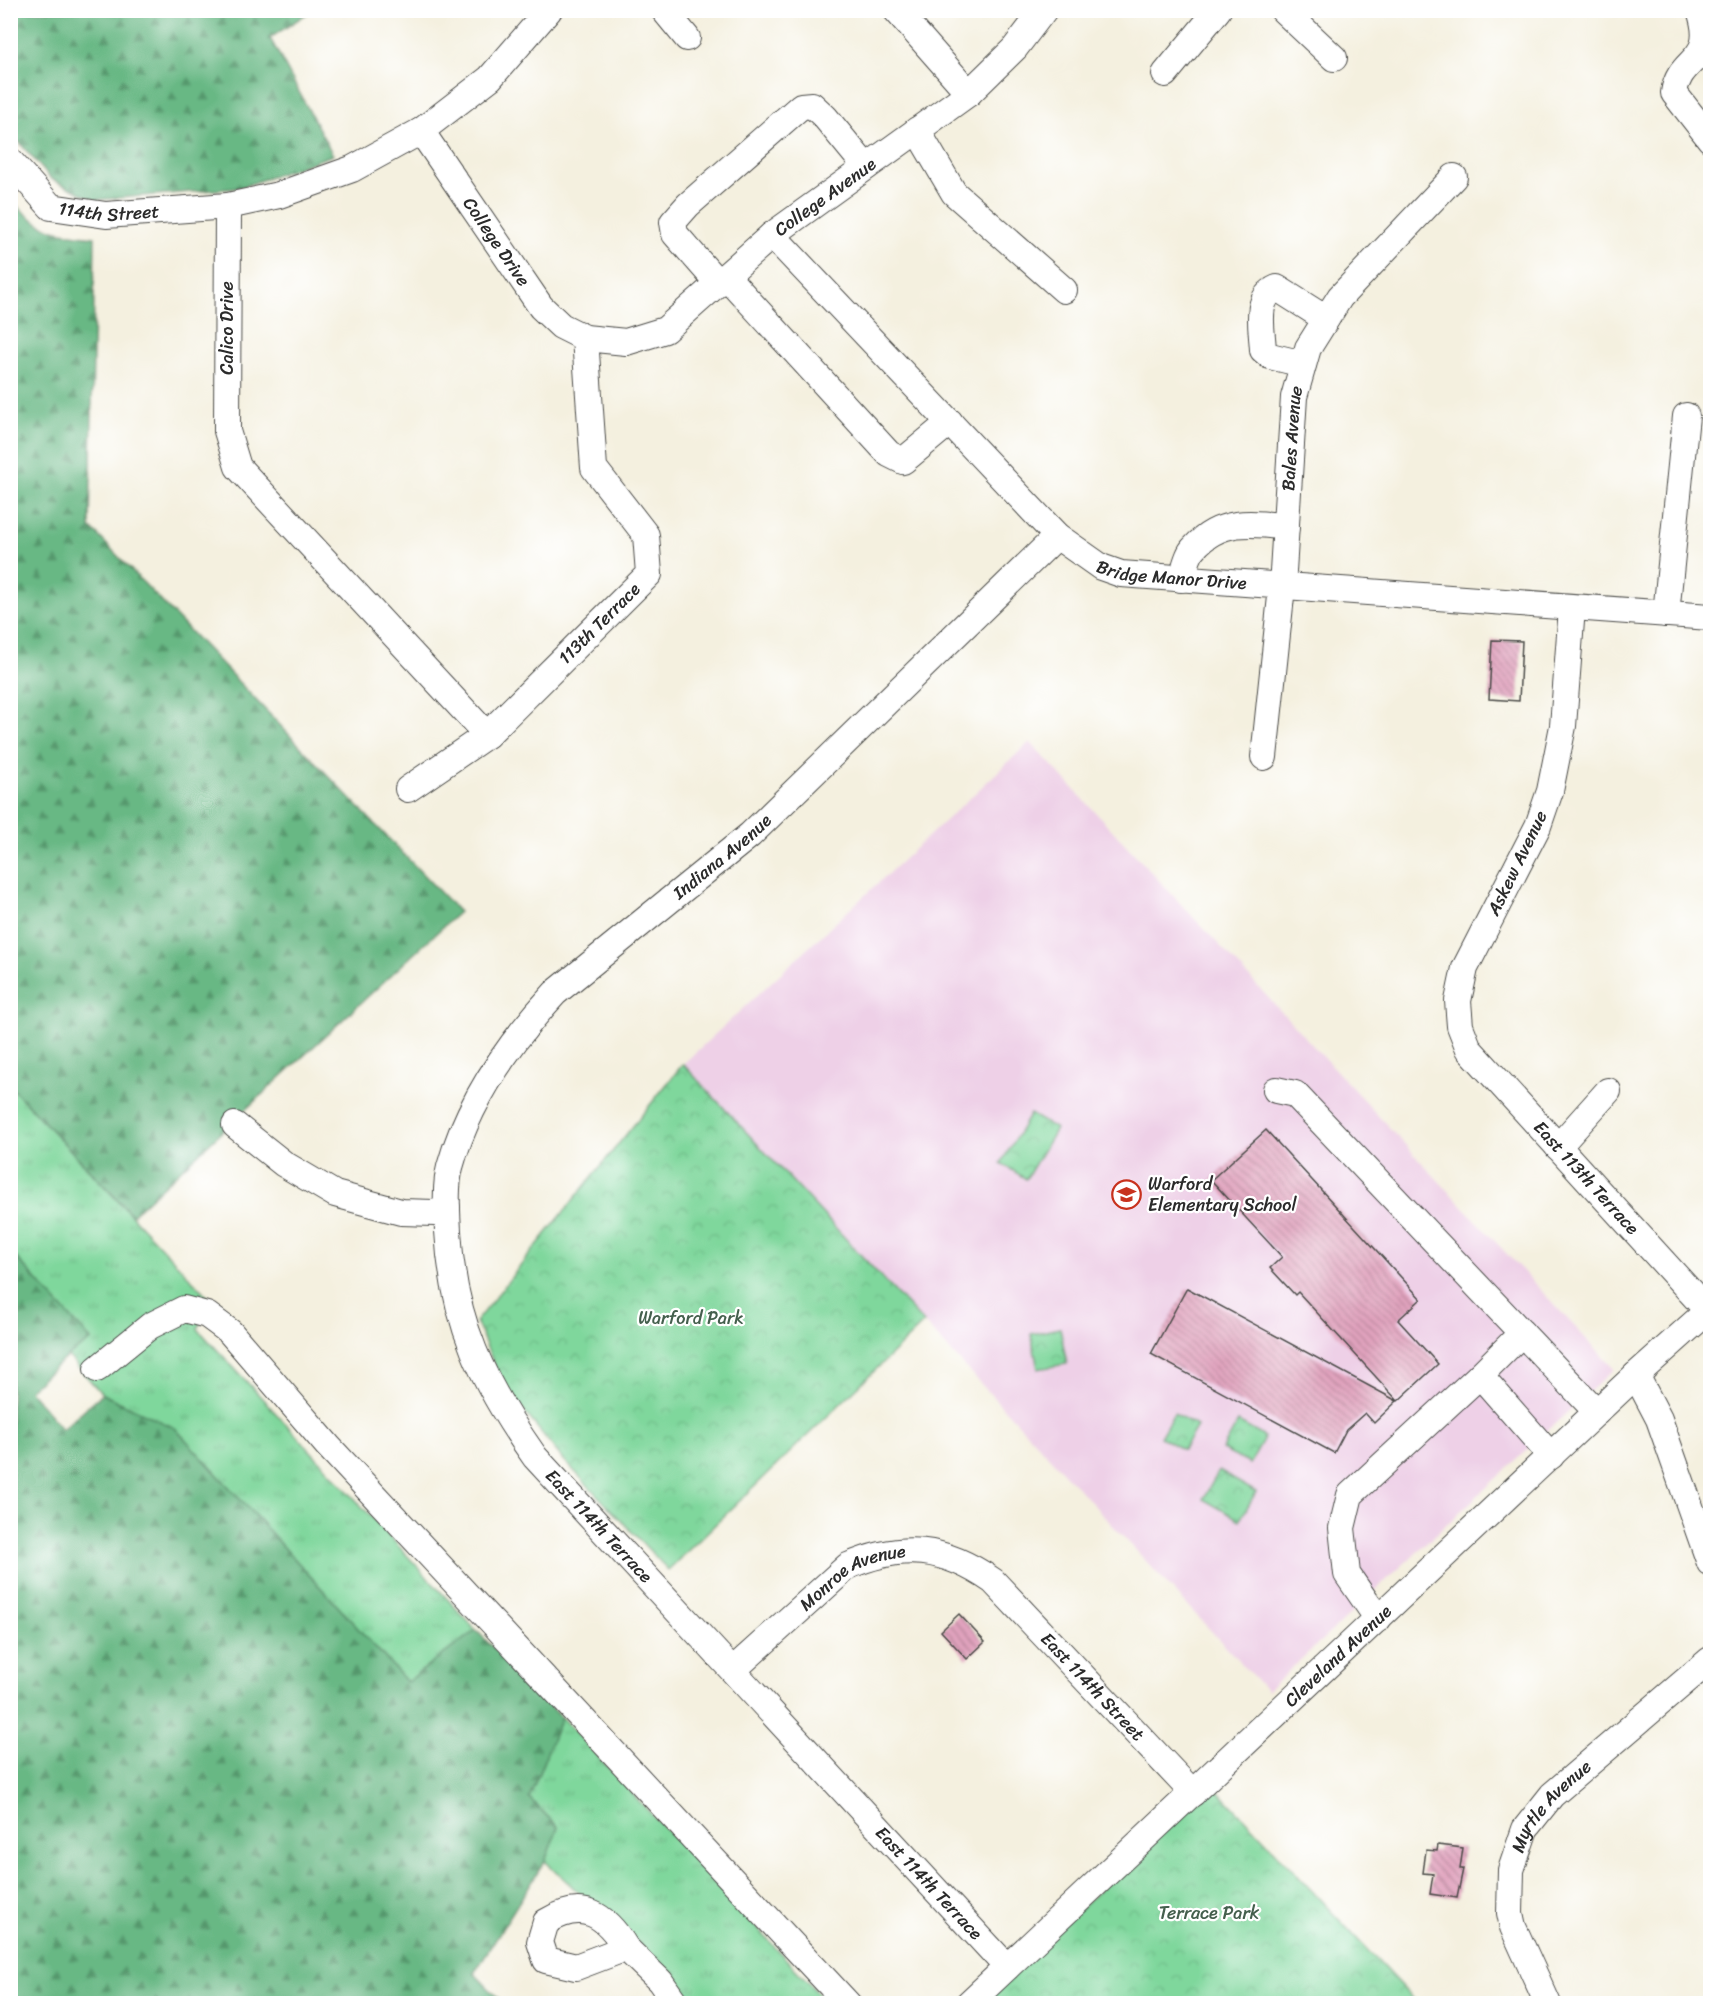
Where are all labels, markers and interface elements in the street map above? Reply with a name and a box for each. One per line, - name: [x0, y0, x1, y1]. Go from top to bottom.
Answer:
- street label: College Avenue: [767, 148, 883, 245]
- street label: College Drive: [454, 190, 539, 293]
- street label: 114th Street: [56, 192, 161, 231]
- street label: Calico Drive: [211, 281, 243, 375]
- street label: Bales Avenue: [1272, 382, 1312, 492]
- street label: Bridge Manor Drive: [1092, 551, 1248, 599]
- street label: 113th Terrace: [550, 574, 649, 672]
- street label: Askew Avenue: [1477, 805, 1556, 922]
- street label: Indiana Avenue: [665, 806, 780, 908]
- street label: East 113th Terrace: [1525, 1113, 1648, 1243]
- place label: Warford Elementary School: [1148, 1168, 1297, 1221]
- school or university icon: Warford Elementary School: [1111, 1178, 1143, 1210]
- park label: Warford Park: [638, 1302, 744, 1334]
- street label: East 114th Terrace: [537, 1461, 661, 1591]
- street label: Monroe Avenue: [792, 1535, 907, 1619]
- street label: Cleveland Avenue: [1276, 1596, 1400, 1715]
- street label: East 114th Street: [1033, 1624, 1153, 1749]
- street label: Myrtle Avenue: [1502, 1751, 1599, 1857]
- street label: East 114th Terrace: [867, 1818, 991, 1948]
- park label: Terrace Park: [1159, 1897, 1260, 1929]

